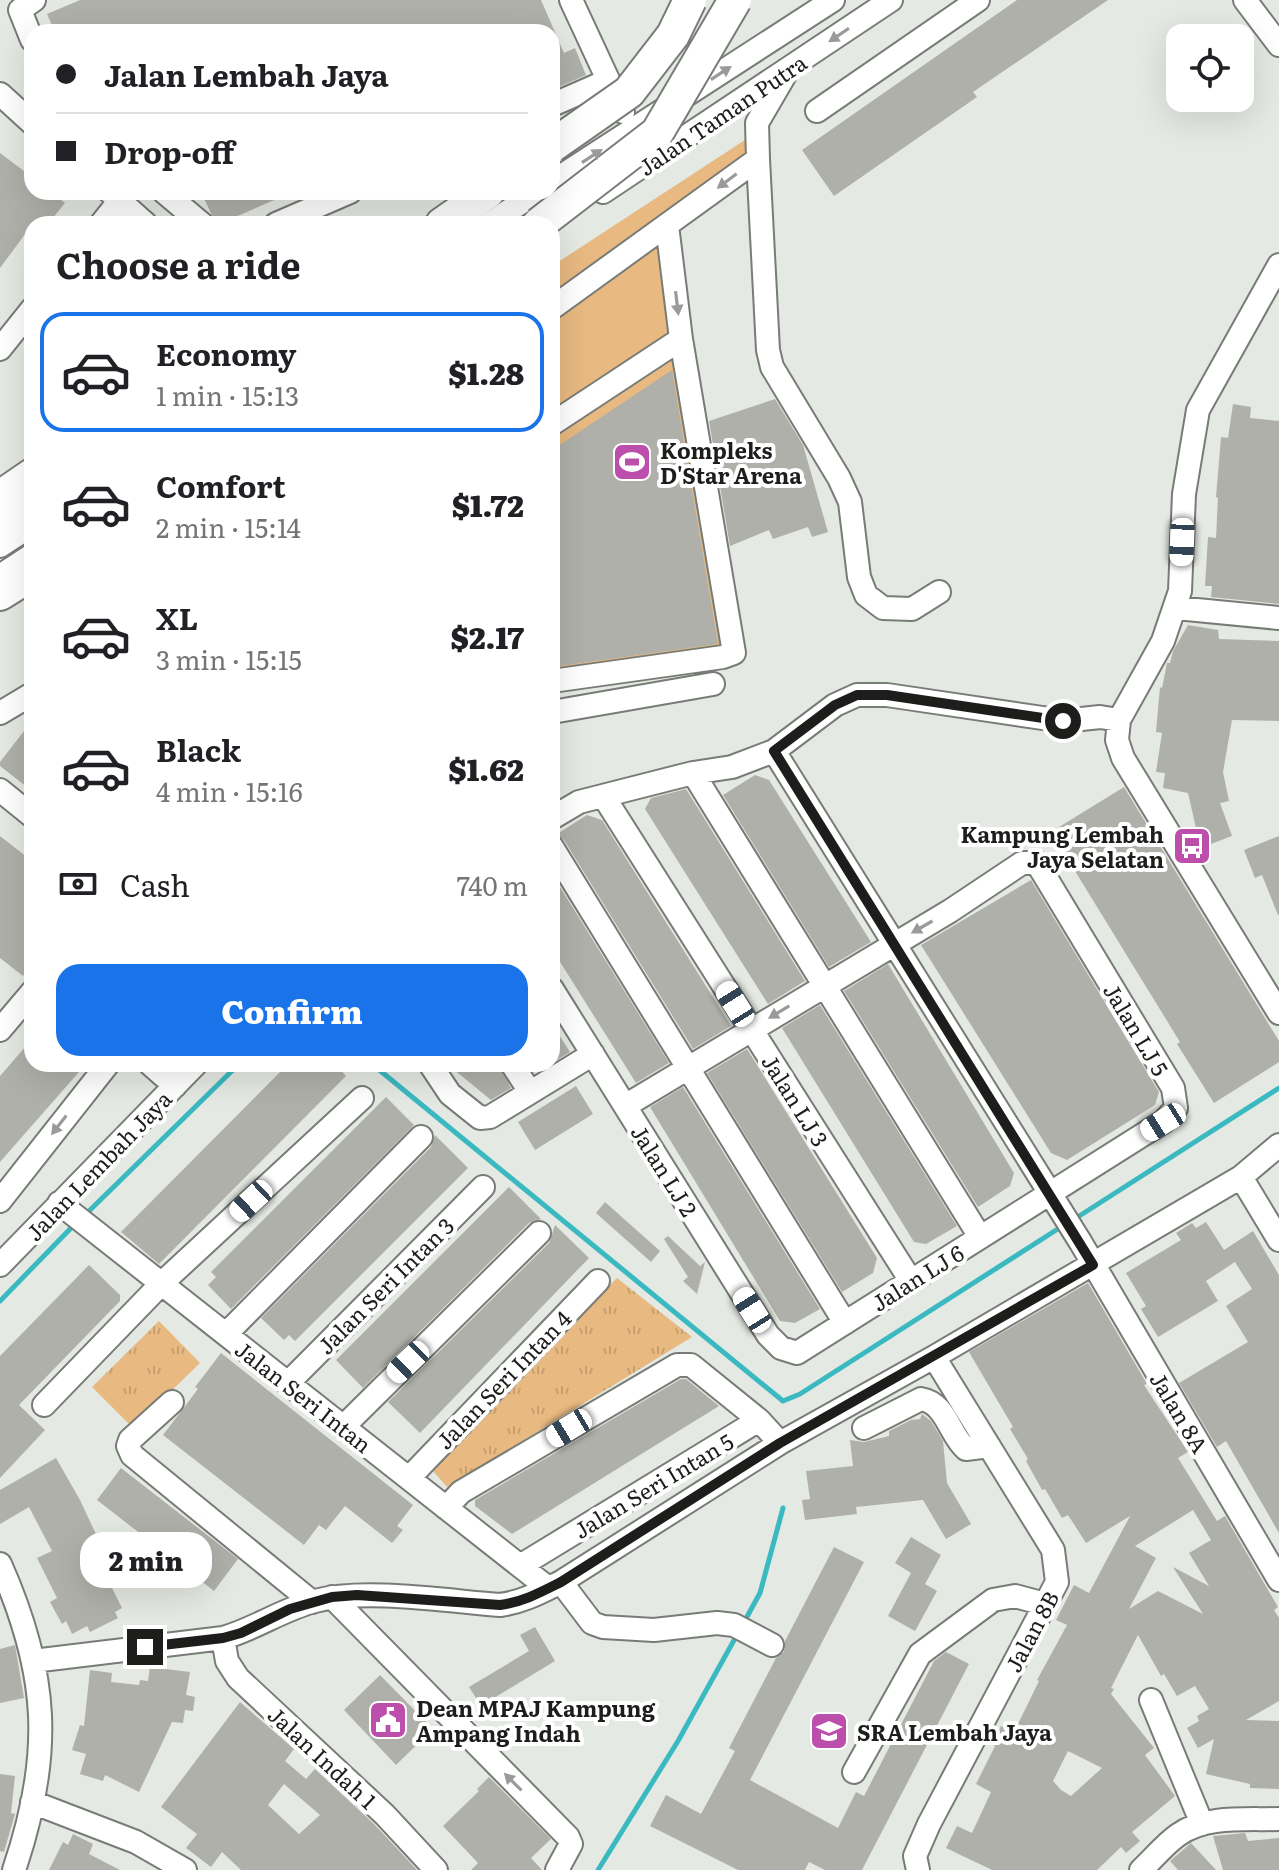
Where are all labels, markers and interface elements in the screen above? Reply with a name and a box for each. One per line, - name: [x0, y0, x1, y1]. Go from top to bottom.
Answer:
- map controls: [1166, 24, 1254, 112]
- button: locate: [1166, 24, 1254, 112]
- one-way arrow: [829, 28, 850, 43]
- street label: Jalan Taman Putra: [631, 45, 813, 183]
- text: Jalan Lembah Jaya: [104, 52, 389, 96]
- one-way arrow: [710, 65, 731, 80]
- text: Drop-off: [104, 129, 234, 173]
- one-way arrow: [581, 148, 602, 163]
- one-way arrow: [716, 173, 738, 189]
- text: Choose a ride: [56, 237, 301, 290]
- one-way arrow: [670, 291, 683, 316]
- text: Economy: [156, 331, 296, 375]
- icon: car: [60, 336, 132, 408]
- text: $1.28: [448, 350, 524, 394]
- text: 1 min · 15:13: [156, 375, 299, 414]
- place label: Kompleks D'Star Arena: [660, 433, 802, 491]
- sports icon: Kompleks D'Star Arena: [611, 441, 653, 483]
- text: Comfort: [156, 463, 286, 507]
- icon: car: [60, 468, 132, 540]
- text: $1.72: [452, 482, 524, 526]
- text: 2 min · 15:14: [156, 507, 301, 546]
- car: [1169, 518, 1195, 566]
- text: XL: [156, 595, 198, 639]
- icon: car: [60, 600, 132, 672]
- text: $2.17: [451, 614, 524, 658]
- text: 3 min · 15:15: [156, 639, 302, 678]
- route start: [1045, 703, 1081, 739]
- text: Black: [156, 727, 241, 771]
- icon: car: [60, 732, 132, 804]
- text: $1.62: [448, 746, 524, 790]
- text: 4 min · 15:16: [156, 771, 303, 810]
- place label: Kampung Lembah Jaya Selatan: [960, 817, 1164, 875]
- bus stop icon: Kampung Lembah Jaya Selatan: [1171, 825, 1213, 867]
- icon: cash: [56, 862, 100, 906]
- text: Cash: [120, 862, 190, 906]
- text: 740 m: [457, 865, 528, 904]
- one-way arrow: [911, 920, 933, 934]
- button: Confirm: [56, 964, 528, 1056]
- street label: Jalan LJ 5: [1096, 976, 1178, 1082]
- car: [712, 977, 758, 1031]
- one-way arrow: [768, 1005, 790, 1019]
- street label: Jalan LJ 3: [755, 1047, 837, 1153]
- street label: Jalan Lembah Jaya: [18, 1082, 179, 1247]
- car: [1136, 1099, 1190, 1145]
- one-way arrow: [52, 1115, 68, 1135]
- street label: Jalan LJ 2: [624, 1118, 706, 1222]
- car: [225, 1176, 277, 1226]
- street label: Jalan Seri Intan 3: [309, 1209, 461, 1361]
- street label: Jalan LJ 6: [864, 1235, 970, 1318]
- car: [729, 1283, 775, 1337]
- street label: Jalan Seri Intan 4: [428, 1302, 578, 1456]
- street label: Jalan Seri Intan: [229, 1332, 379, 1460]
- car: [382, 1337, 434, 1387]
- street label: Jalan 8A: [1143, 1365, 1217, 1459]
- car: [542, 1405, 596, 1451]
- street label: Jalan Seri Intan 5: [567, 1424, 739, 1546]
- callout: 2 min: [79, 1531, 211, 1587]
- text: 2 min: [109, 1540, 183, 1579]
- street label: Jalan 8B: [996, 1584, 1066, 1678]
- route end: [127, 1629, 163, 1665]
- place label: Dean MPAJ Kampung Ampang Indah: [416, 1691, 656, 1749]
- street label: Jalan Indah 1: [261, 1698, 385, 1816]
- public building icon: Dean MPAJ Kampung Ampang Indah: [367, 1699, 409, 1741]
- school or university icon: SRA Lembah Jaya: [808, 1710, 850, 1752]
- place label: SRA Lembah Jaya: [857, 1715, 1052, 1748]
- one-way arrow: [505, 1773, 523, 1792]

